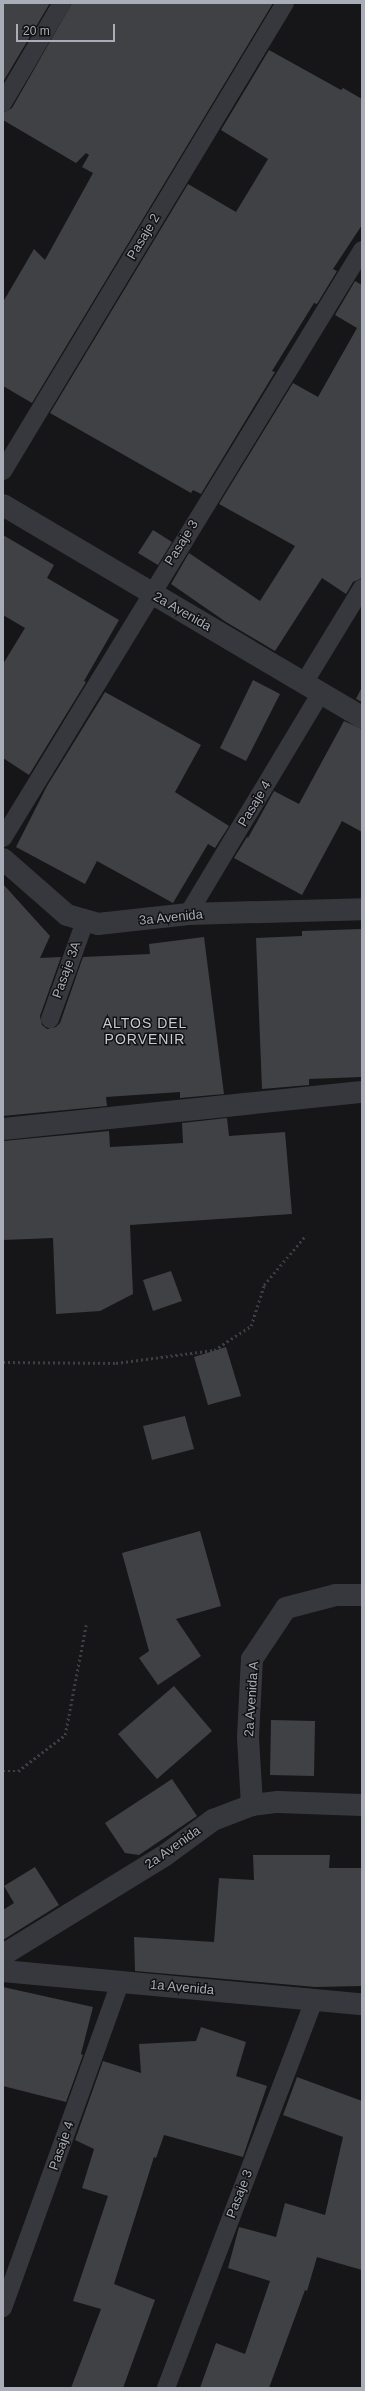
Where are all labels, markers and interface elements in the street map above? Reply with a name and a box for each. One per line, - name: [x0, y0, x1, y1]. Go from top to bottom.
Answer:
- scale bar: [18, 16, 117, 42]
- text: 20 m: [23, 24, 50, 38]
- street label: Pasaje 2: [124, 211, 164, 263]
- street label: Pasaje 3: [162, 517, 202, 569]
- street label: 2a Avenida: [150, 589, 214, 635]
- street label: Pasaje 4: [235, 778, 275, 830]
- street label: 3a Avenida: [138, 907, 204, 929]
- street label: Pasaje 3A: [50, 939, 84, 1001]
- district label: ALTOS DEL PORVENIR: [103, 1015, 187, 1048]
- street label: 2a Avenida A: [242, 1660, 262, 1738]
- street label: 2a Avenida: [142, 1823, 204, 1873]
- street label: 1a Avenida: [149, 1977, 215, 1999]
- street label: Pasaje 4: [46, 2120, 78, 2172]
- street label: Pasaje 3: [224, 2168, 256, 2220]

